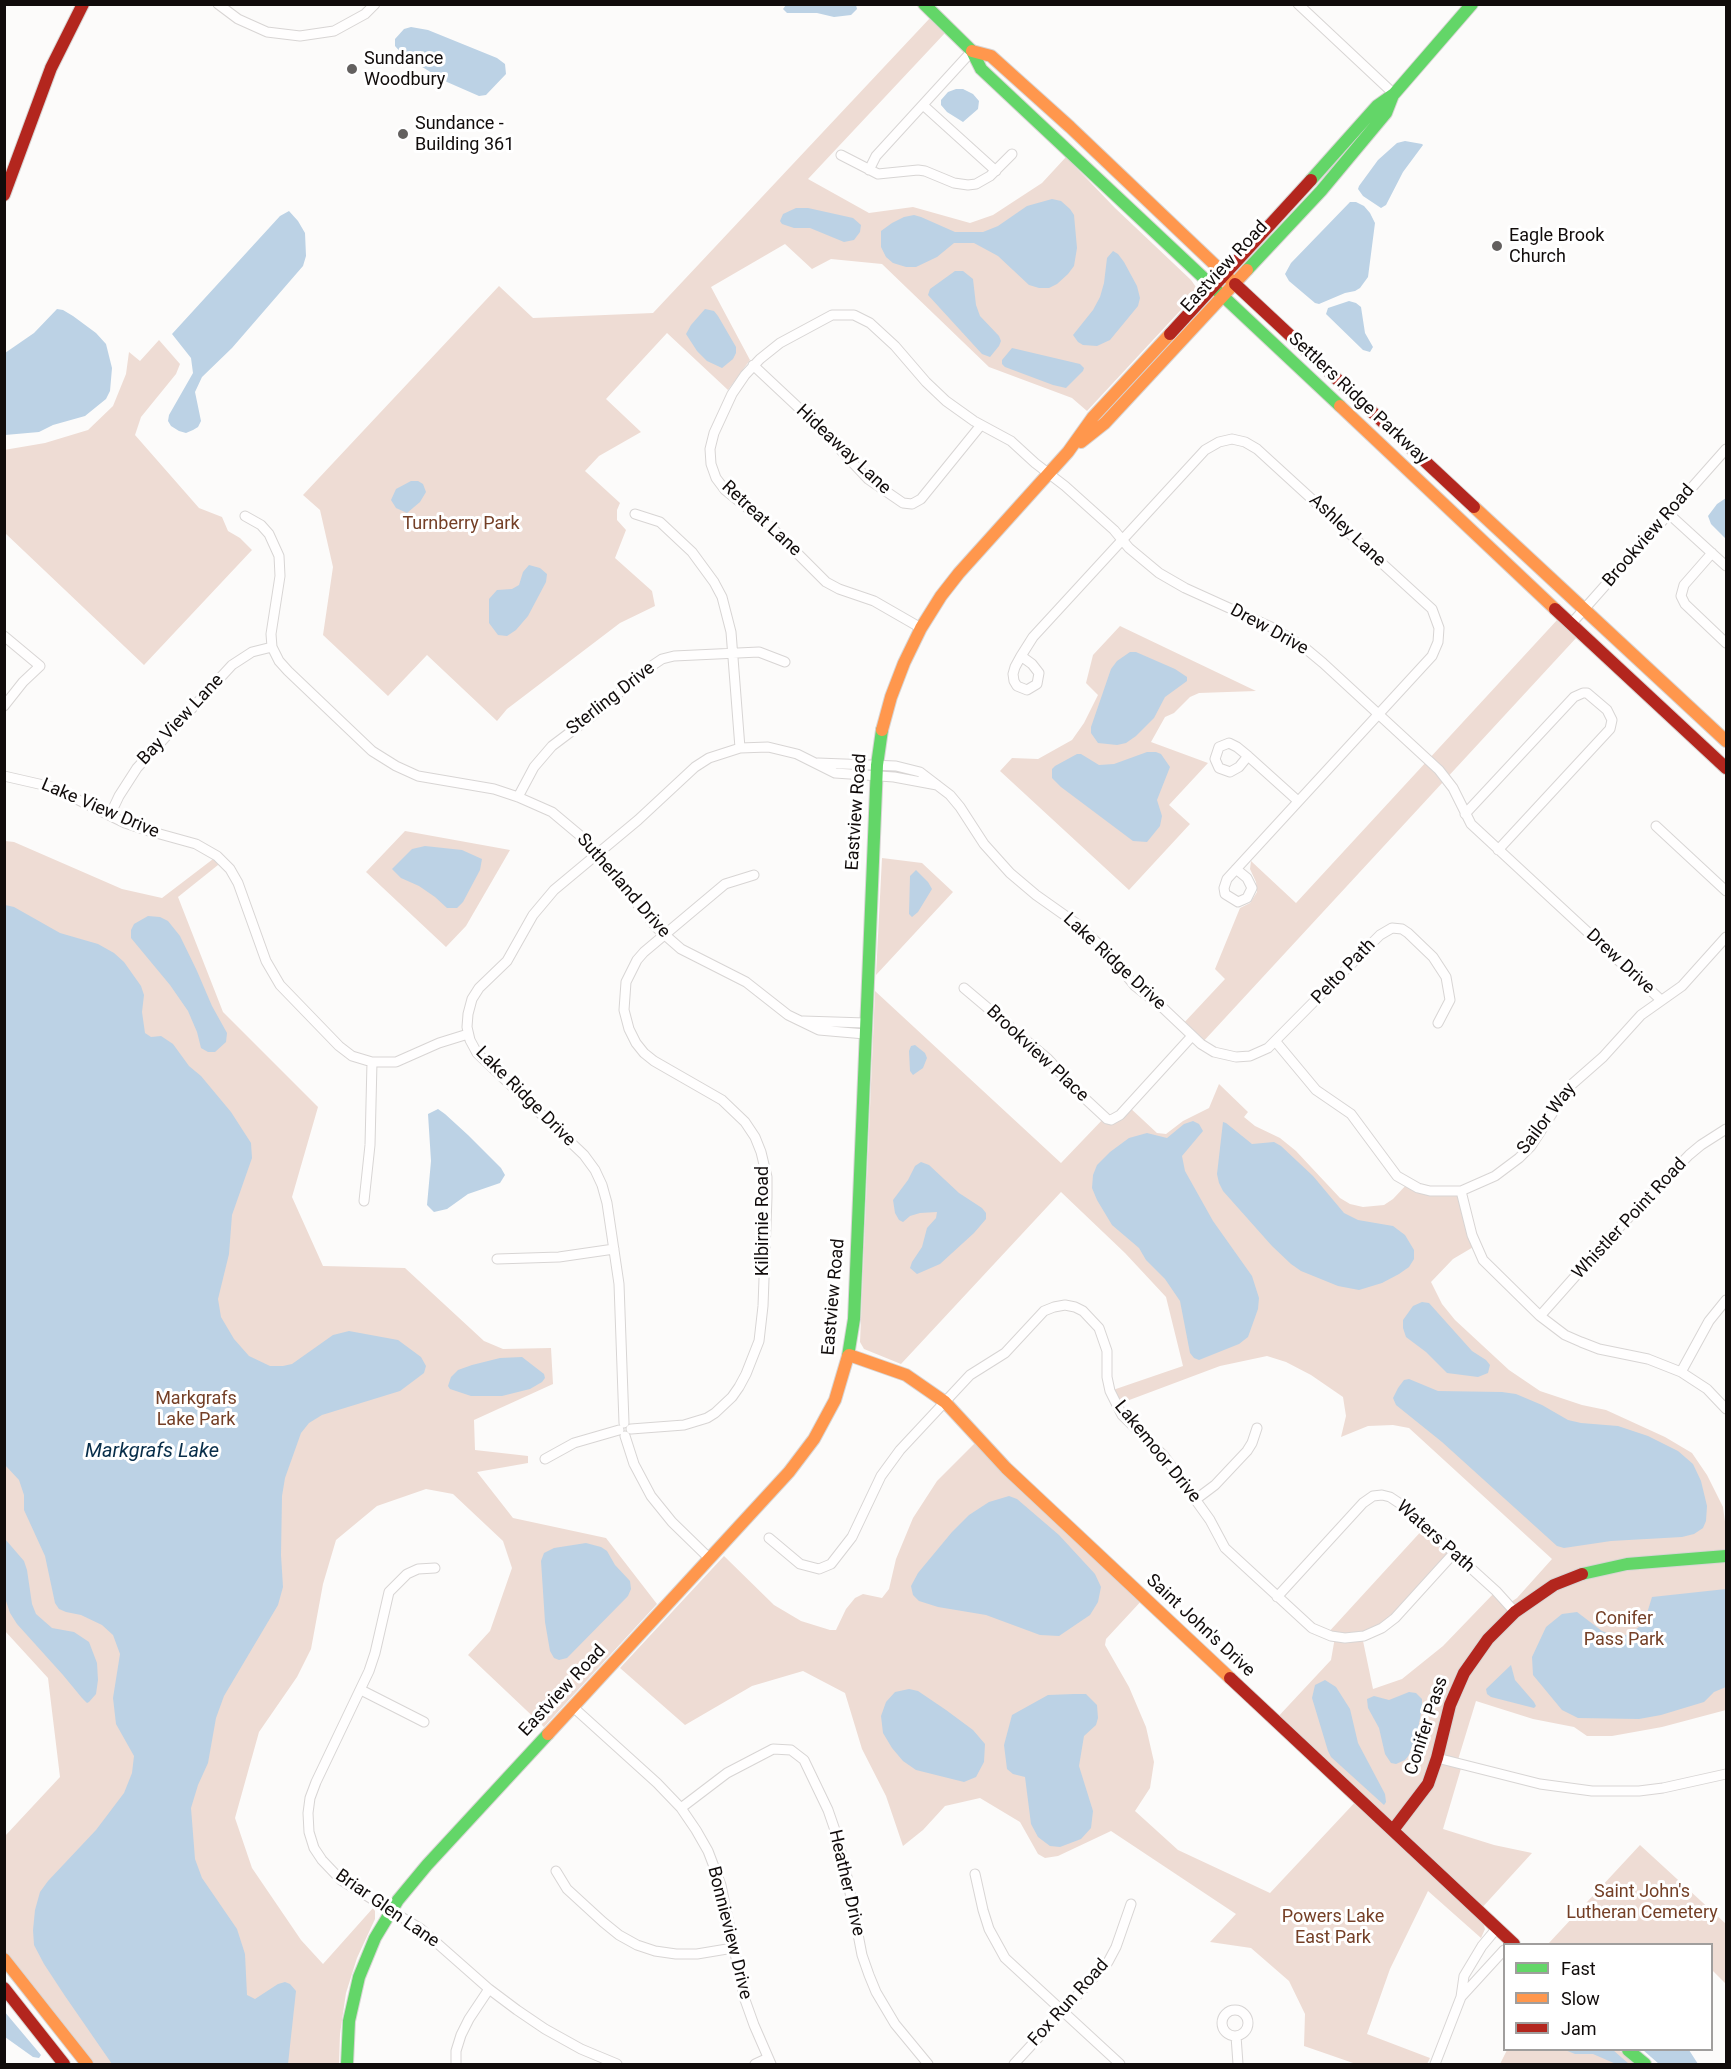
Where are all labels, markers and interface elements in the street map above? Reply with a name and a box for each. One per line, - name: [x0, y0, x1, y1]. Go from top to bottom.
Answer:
- place label: Sundance Woodbury: [364, 48, 445, 90]
- marker: Sundance Woodbury: [345, 62, 359, 76]
- place label: Sundance - Building 361: [415, 113, 514, 156]
- marker: Sundance - Building 361: [396, 127, 410, 141]
- street label: Eastview Road: [1177, 217, 1273, 317]
- place label: Eagle Brook Church: [1509, 225, 1604, 268]
- marker: Eagle Brook Church: [1490, 239, 1504, 253]
- street label: Settlers Ridge Parkway: [1284, 329, 1432, 469]
- street label: Hideaway Lane: [791, 401, 895, 499]
- street label: Retreat Lane: [717, 477, 805, 561]
- street label: Brookview Road: [1599, 480, 1699, 592]
- street label: Ashley Lane: [1304, 490, 1390, 572]
- park label: Turnberry Park: [402, 513, 520, 535]
- street label: Drew Drive: [1226, 600, 1312, 660]
- street label: Sterling Drive: [563, 658, 659, 740]
- street label: Bay View Lane: [133, 670, 229, 770]
- street label: Eastview Road: [842, 753, 872, 871]
- street label: Lake View Drive: [38, 774, 162, 844]
- street label: Sutherland Drive: [572, 829, 674, 943]
- street label: Lake Ridge Drive: [1058, 909, 1170, 1015]
- street label: Drew Drive: [1581, 925, 1659, 999]
- street label: Pelto Path: [1308, 935, 1380, 1009]
- street label: Brookview Place: [981, 1001, 1093, 1107]
- street label: Lake Ridge Drive: [470, 1042, 580, 1152]
- street label: Sailor Way: [1513, 1079, 1581, 1159]
- street label: Whistler Point Road: [1568, 1154, 1692, 1284]
- street label: Kilbirnie Road: [752, 1166, 774, 1276]
- street label: Eastview Road: [818, 1238, 850, 1356]
- park label: Markgrafs Lake Park: [155, 1388, 237, 1430]
- street label: Lakemoor Drive: [1109, 1397, 1205, 1507]
- water label: Markgrafs Lake: [85, 1440, 219, 1464]
- street label: Waters Path: [1392, 1496, 1478, 1578]
- street label: Saint John's Drive: [1141, 1570, 1259, 1682]
- park label: Conifer Pass Park: [1584, 1608, 1664, 1650]
- street label: Eastview Road: [515, 1641, 611, 1741]
- street label: Conifer Pass: [1401, 1674, 1453, 1778]
- street label: Heather Drive: [823, 1828, 869, 1938]
- street label: Bonnieview Drive: [702, 1864, 756, 2002]
- street label: Briar Glen Lane: [331, 1865, 443, 1953]
- park label: Saint John's Lutheran Cemetery: [1566, 1881, 1718, 1924]
- park label: Powers Lake East Park: [1282, 1906, 1384, 1948]
- legend: [1503, 1943, 1713, 2051]
- street label: Fox Run Road: [1024, 1955, 1114, 2051]
- text: Fast: [1561, 1958, 1596, 1979]
- text: Slow: [1561, 1988, 1600, 2009]
- text: Jam: [1561, 2018, 1597, 2039]

